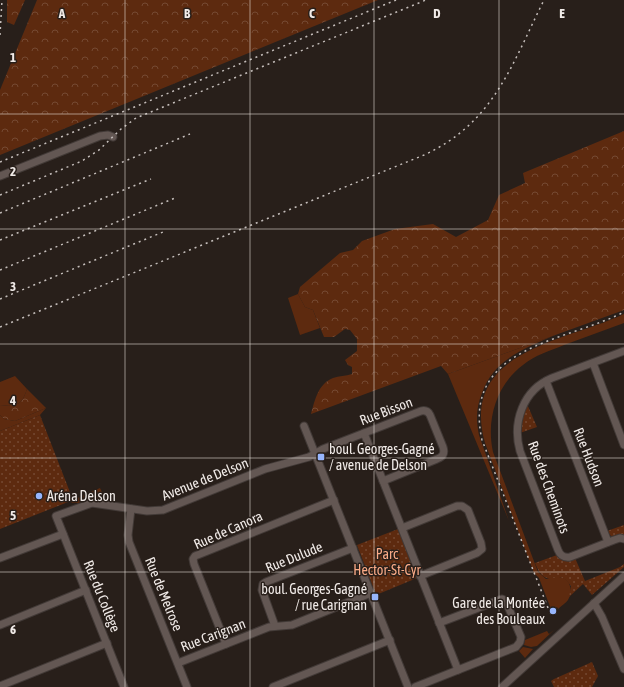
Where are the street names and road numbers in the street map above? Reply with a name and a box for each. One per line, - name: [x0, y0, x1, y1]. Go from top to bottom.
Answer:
- street label: Rue Bisson: [357, 394, 415, 428]
- street label: Rue Hudson: [570, 425, 608, 489]
- street label: Rue des Cheminots: [525, 439, 573, 535]
- street label: Avenue de Delson: [159, 454, 251, 504]
- street label: Rue de Canora: [191, 508, 265, 552]
- street label: Rue Dulude: [263, 538, 325, 576]
- street label: Rue de Melrose: [142, 555, 186, 633]
- street label: Rue du Collège: [80, 558, 124, 634]
- street label: Rue Carignan: [178, 615, 248, 655]

